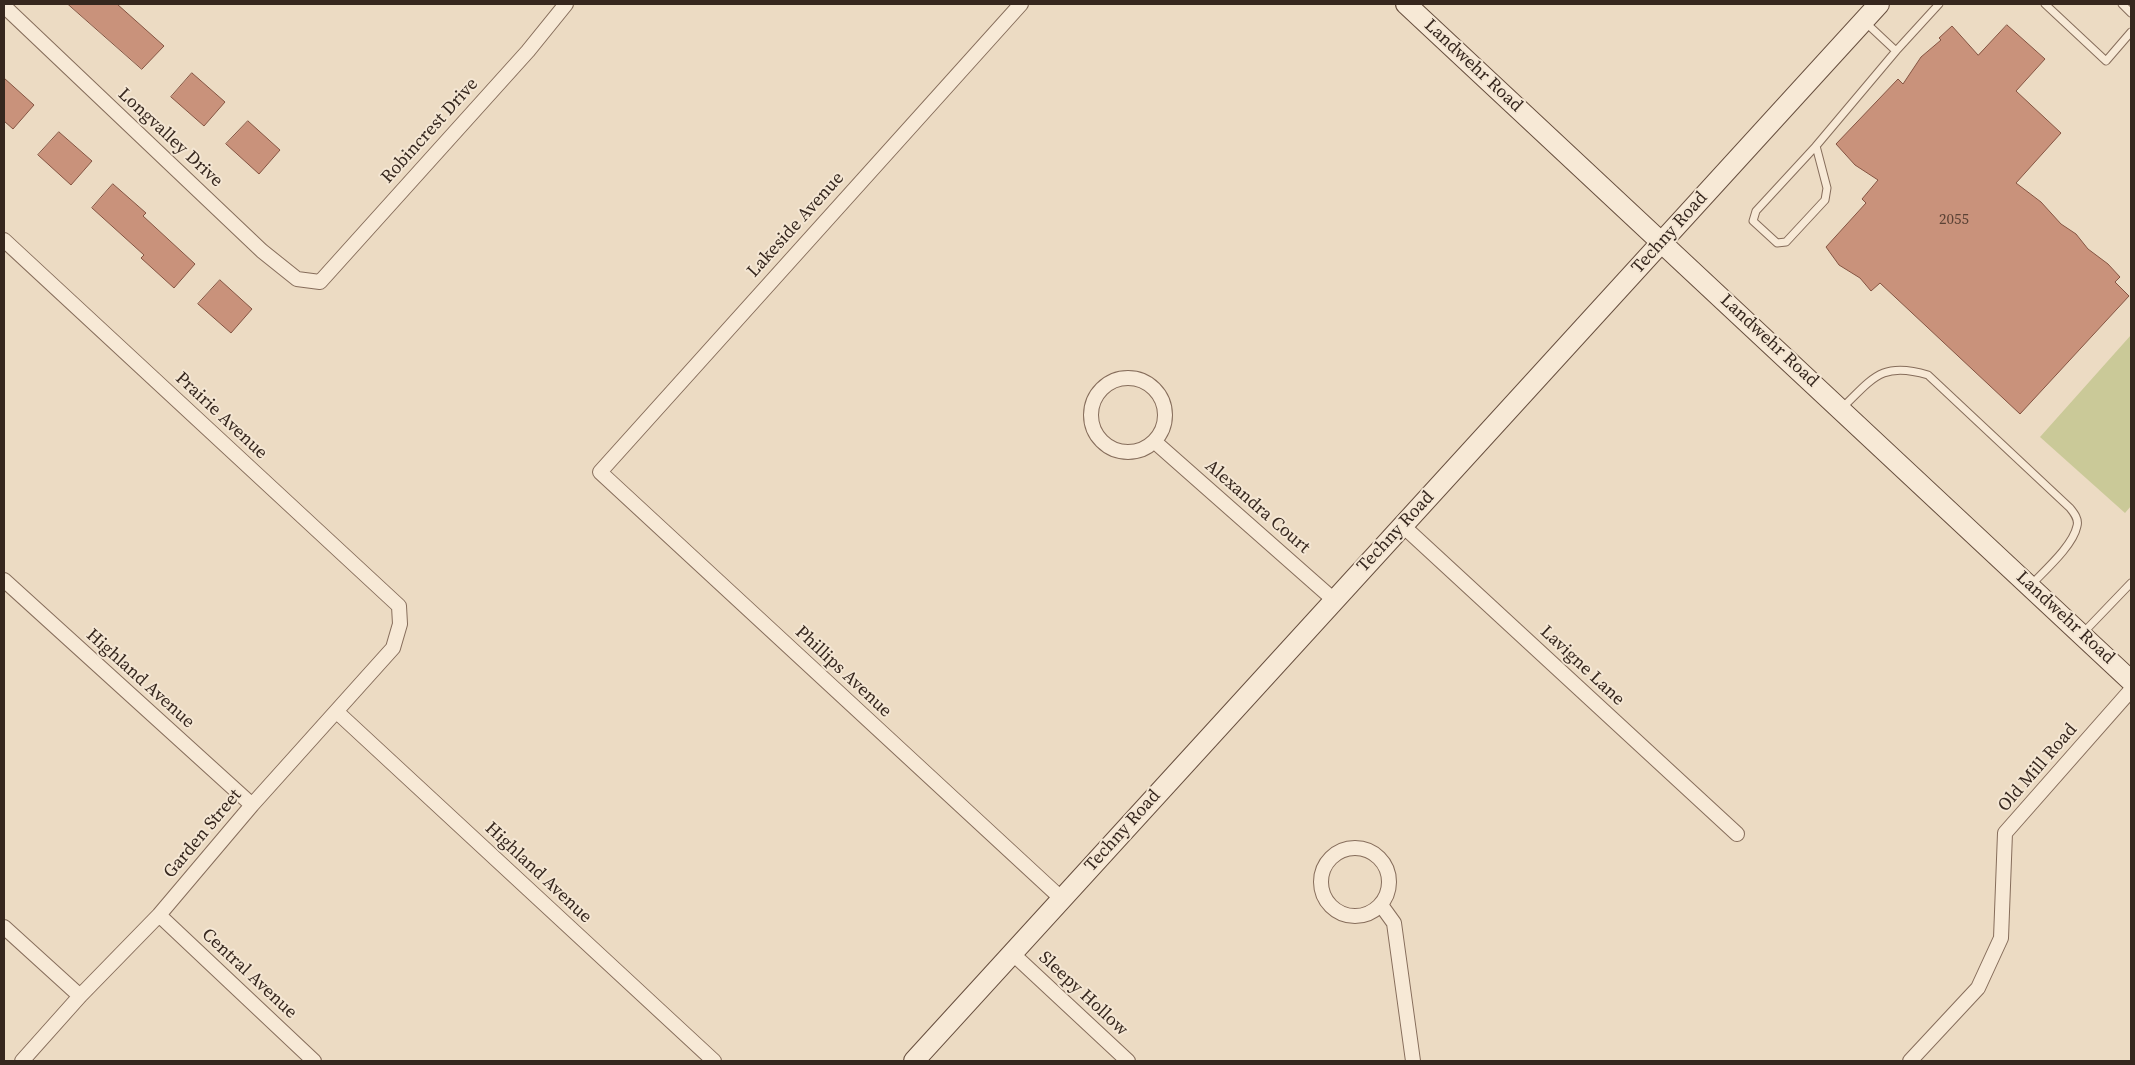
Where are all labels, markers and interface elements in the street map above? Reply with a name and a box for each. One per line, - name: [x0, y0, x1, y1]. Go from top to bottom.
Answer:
- street label: Landwehr Road: [1419, 15, 1527, 117]
- street label: Robincrest Drive: [377, 74, 483, 188]
- street label: Longvalley Drive: [113, 84, 227, 192]
- street label: Lakeside Avenue: [743, 168, 849, 282]
- street label: Techny Road: [1628, 188, 1712, 278]
- house number: 2055: [1939, 211, 1969, 229]
- street label: Landwehr Road: [1715, 290, 1823, 392]
- street label: Prairie Avenue: [171, 368, 271, 464]
- street label: Alexandra Court: [1200, 456, 1314, 558]
- street label: Techny Road: [1353, 487, 1439, 577]
- street label: Landwehr Road: [2011, 567, 2119, 669]
- street label: Lavigne Lane: [1535, 621, 1629, 711]
- street label: Phillips Avenue: [790, 622, 896, 722]
- street label: Highland Avenue: [81, 625, 199, 733]
- street label: Old Mill Road: [1994, 719, 2082, 817]
- street label: Garden Street: [159, 785, 247, 883]
- street label: Techny Road: [1081, 786, 1165, 876]
- street label: Highland Avenue: [480, 818, 596, 928]
- street label: Central Avenue: [197, 924, 301, 1024]
- street label: Sleepy Hollow: [1034, 947, 1132, 1041]

